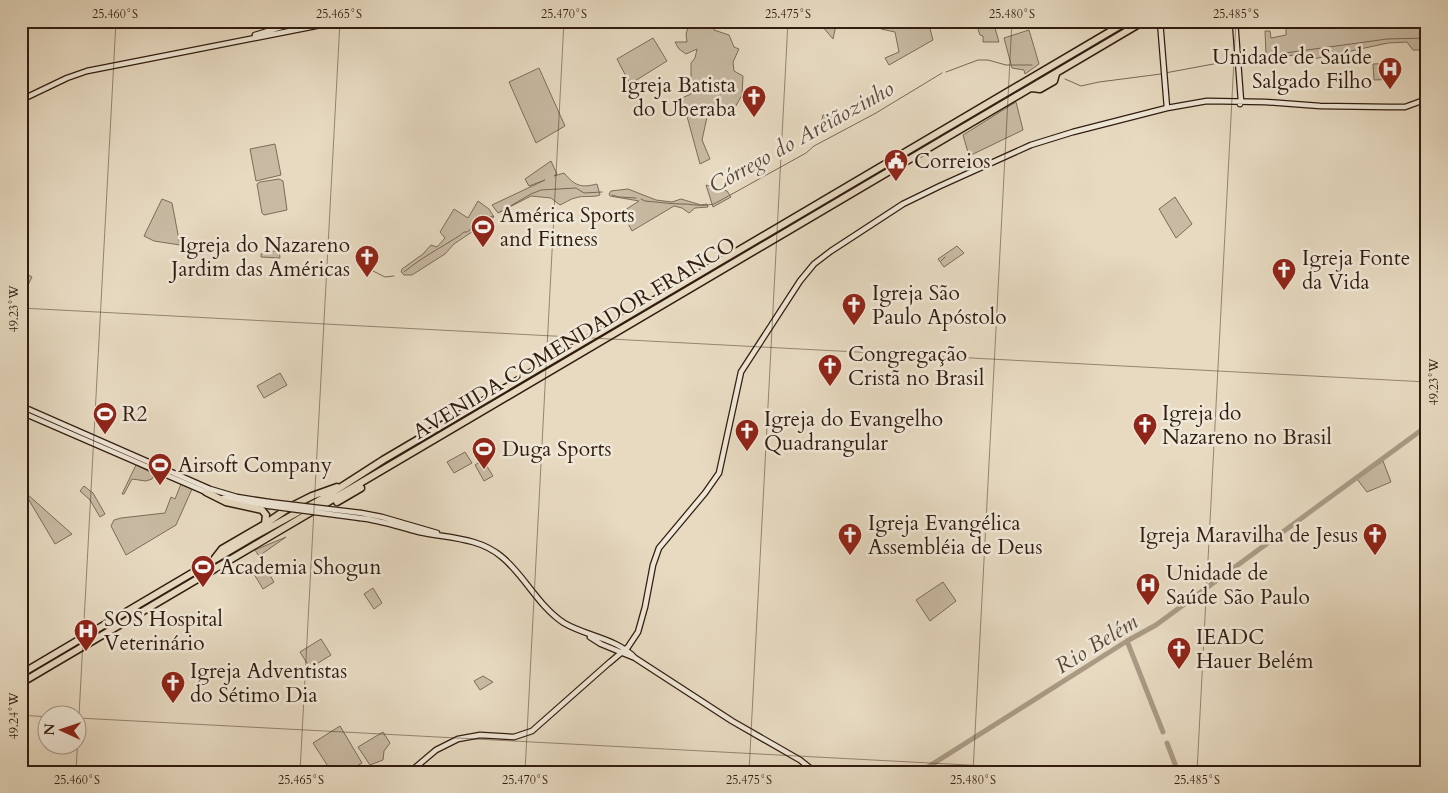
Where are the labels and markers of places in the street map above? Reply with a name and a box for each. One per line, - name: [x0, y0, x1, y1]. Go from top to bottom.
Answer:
- place label: Unidade de Saúde Salgado Filho: [1212, 43, 1372, 96]
- hospital icon: Unidade de Saúde Salgado Filho: [1377, 56, 1403, 90]
- place label: Igreja Batista do Uberaba: [621, 71, 736, 124]
- church icon: Igreja Batista do Uberaba: [741, 84, 767, 118]
- place label: Correios: [914, 147, 991, 176]
- public building icon: Correios: [883, 148, 909, 182]
- place label: América Sports and Fitness: [500, 201, 634, 254]
- sports icon: América Sports and Fitness: [470, 214, 496, 248]
- place label: Igreja do Nazareno Jardim das Américas: [168, 231, 350, 284]
- church icon: Igreja do Nazareno Jardim das Américas: [354, 244, 380, 278]
- place label: Igreja Fonte da Vida: [1302, 244, 1410, 297]
- church icon: Igreja Fonte da Vida: [1271, 257, 1297, 291]
- place label: Igreja São Paulo Apóstolo: [872, 279, 1007, 332]
- church icon: Igreja São Paulo Apóstolo: [841, 292, 867, 326]
- place label: Congregação Cristã no Brasil: [848, 340, 984, 393]
- church icon: Congregação Cristã no Brasil: [817, 353, 843, 387]
- place label: Igreja do Nazareno no Brasil: [1162, 399, 1332, 452]
- place label: R2: [122, 400, 148, 429]
- sports icon: R2: [92, 401, 118, 435]
- place label: Igreja do Evangelho Quadrangular: [764, 405, 943, 458]
- church icon: Igreja do Nazareno no Brasil: [1132, 412, 1158, 446]
- church icon: Igreja do Evangelho Quadrangular: [734, 418, 760, 452]
- place label: Duga Sports: [502, 435, 611, 464]
- sports icon: Duga Sports: [471, 436, 497, 470]
- place label: Airsoft Company: [178, 451, 332, 480]
- sports icon: Airsoft Company: [147, 452, 173, 486]
- place label: Igreja Evangélica Assembléia de Deus: [868, 509, 1043, 562]
- place label: Igreja Maravilha de Jesus: [1139, 521, 1358, 550]
- church icon: Igreja Evangélica Assembléia de Deus: [837, 522, 863, 556]
- church icon: Igreja Maravilha de Jesus: [1362, 522, 1388, 556]
- place label: Academia Shogun: [220, 553, 381, 582]
- sports icon: Academia Shogun: [190, 554, 216, 588]
- place label: Unidade de Saúde São Paulo: [1166, 559, 1310, 612]
- hospital icon: Unidade de Saúde São Paulo: [1135, 572, 1161, 606]
- place label: SOS Hospital Veterinário: [104, 605, 223, 658]
- hospital icon: SOS Hospital Veterinário: [73, 618, 99, 652]
- place label: IEADC Hauer Belém: [1196, 623, 1314, 676]
- church icon: IEADC Hauer Belém: [1166, 636, 1192, 670]
- place label: Igreja Adventistas do Sétimo Dia: [190, 657, 347, 710]
- church icon: Igreja Adventistas do Sétimo Dia: [160, 670, 186, 704]

